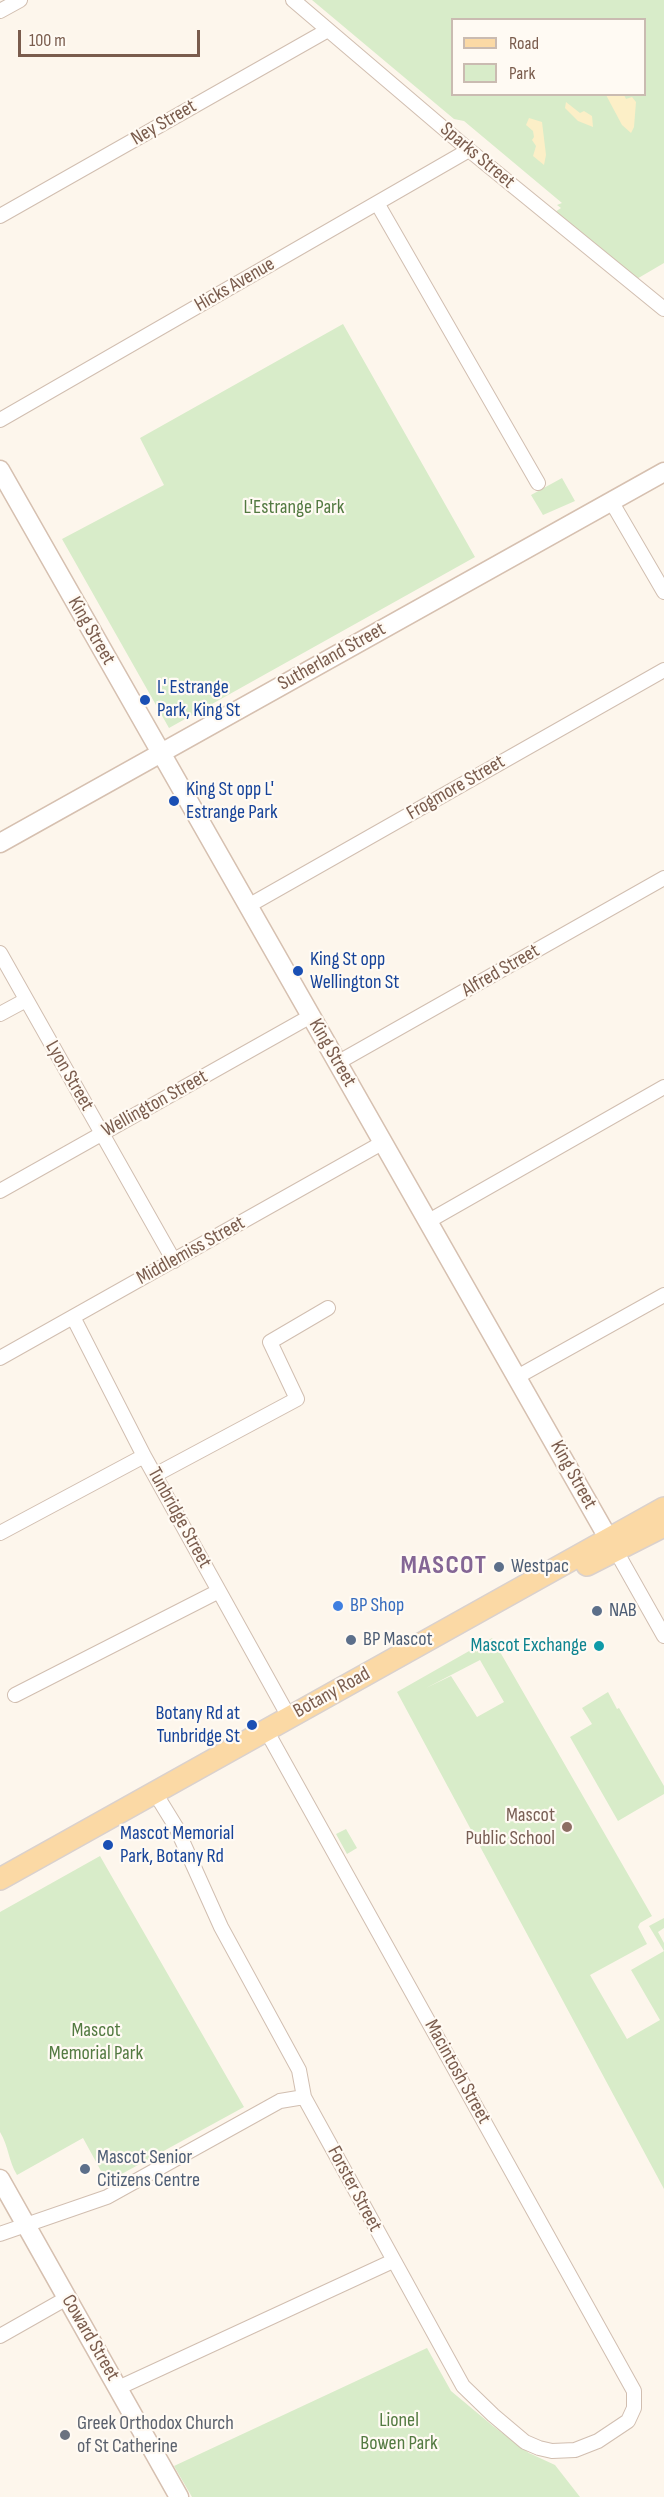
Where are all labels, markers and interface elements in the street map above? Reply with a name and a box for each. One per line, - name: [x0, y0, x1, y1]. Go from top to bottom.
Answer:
- scale bar: [21, 18, 202, 56]
- legend: [451, 18, 646, 96]
- text: 100 m: [29, 30, 66, 51]
- text: Road: [509, 33, 539, 54]
- text: Park: [509, 63, 535, 84]
- street label: Ney Street: [127, 95, 201, 151]
- street label: Sparks Street: [435, 118, 519, 194]
- street label: Hicks Avenue: [191, 252, 279, 318]
- park label: L'Estrange Park: [244, 496, 344, 520]
- street label: King Street: [62, 593, 120, 669]
- street label: Sutherland Street: [274, 618, 390, 696]
- place label: L' Estrange Park, King St: [157, 676, 240, 723]
- marker: L' Estrange Park, King St: [138, 693, 152, 707]
- street label: Frogmore Street: [403, 750, 509, 826]
- place label: King St opp L' Estrange Park: [186, 778, 278, 825]
- marker: King St opp L' Estrange Park: [167, 794, 181, 808]
- street label: Alfred Street: [458, 939, 544, 1003]
- place label: King St opp Wellington St: [310, 948, 399, 995]
- marker: King St opp Wellington St: [291, 964, 305, 978]
- street label: King Street: [303, 1015, 361, 1091]
- street label: Lyon Street: [39, 1037, 99, 1115]
- street label: Wellington Street: [98, 1065, 212, 1143]
- street label: Middlemiss Street: [133, 1211, 249, 1291]
- street label: King Street: [544, 1436, 602, 1514]
- street label: Tunbridge Street: [142, 1464, 216, 1572]
- district label: MASCOT: [400, 1550, 488, 1582]
- place label: Westpac: [511, 1555, 569, 1579]
- marker: Westpac: [492, 1560, 506, 1574]
- place label: BP Shop: [350, 1594, 404, 1618]
- marker: BP Shop: [331, 1599, 345, 1613]
- place label: NAB: [609, 1599, 637, 1623]
- marker: NAB: [590, 1604, 604, 1618]
- place label: BP Mascot: [363, 1628, 433, 1652]
- marker: BP Mascot: [344, 1633, 358, 1647]
- place label: Mascot Exchange: [471, 1634, 587, 1658]
- marker: Mascot Exchange: [592, 1639, 606, 1653]
- street label: Botany Road: [290, 1662, 374, 1724]
- place label: Botany Rd at Tunbridge St: [155, 1702, 240, 1749]
- marker: Botany Rd at Tunbridge St: [245, 1718, 259, 1732]
- place label: Mascot Public School: [465, 1804, 555, 1851]
- marker: Mascot Public School: [560, 1820, 574, 1834]
- place label: Mascot Memorial Park, Botany Rd: [120, 1822, 234, 1869]
- marker: Mascot Memorial Park, Botany Rd: [101, 1838, 115, 1852]
- street label: Macintosh Street: [419, 2016, 495, 2128]
- park label: Mascot Memorial Park: [49, 2019, 143, 2066]
- street label: Forster Street: [321, 2142, 387, 2236]
- place label: Mascot Senior Citizens Centre: [97, 2146, 200, 2193]
- marker: Mascot Senior Citizens Centre: [78, 2162, 92, 2176]
- street label: Coward Street: [56, 2291, 124, 2385]
- park label: Lionel Bowen Park: [360, 2409, 438, 2456]
- place label: Greek Orthodox Church of St Catherine: [77, 2412, 234, 2459]
- marker: Greek Orthodox Church of St Catherine: [58, 2428, 72, 2442]

